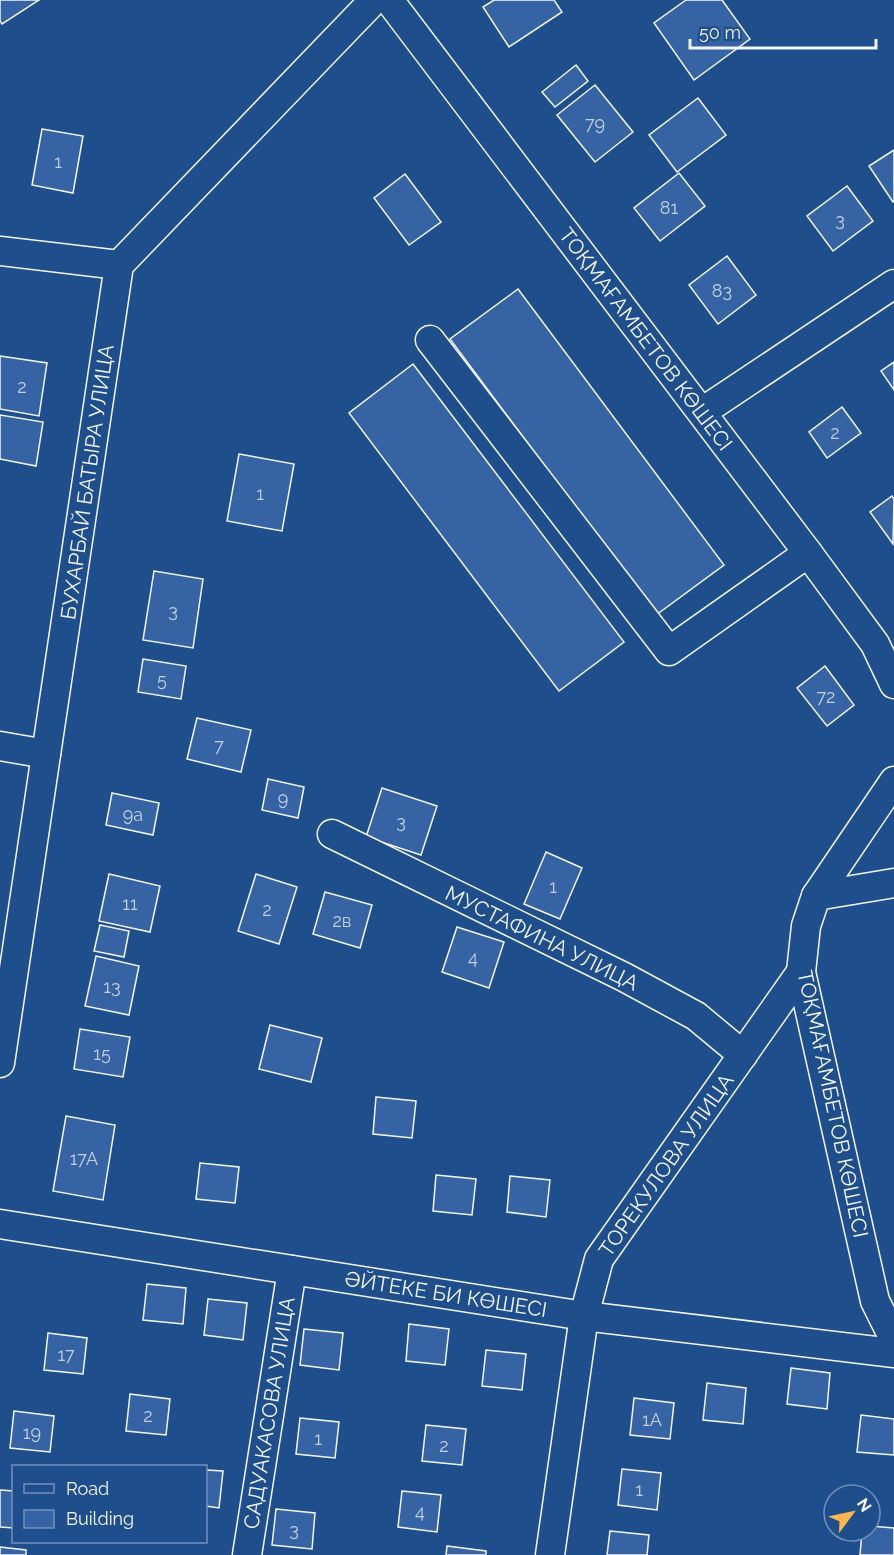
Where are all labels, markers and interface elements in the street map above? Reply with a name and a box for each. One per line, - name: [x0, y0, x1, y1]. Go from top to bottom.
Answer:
- scale bar: [690, 12, 876, 50]
- text: 50 m: [699, 22, 741, 43]
- house number: 79: [585, 113, 605, 134]
- house number: 1: [54, 151, 62, 172]
- house number: 81: [660, 197, 678, 218]
- house number: 3: [835, 209, 845, 230]
- street label: ТОҚМАҒАМБЕТОВ КӨШЕСІ: [554, 223, 738, 455]
- house number: 83: [712, 280, 732, 301]
- street label: БУХАРБАЙ БАТЫРА УЛИЦА: [55, 343, 119, 621]
- house number: 2: [17, 376, 27, 397]
- house number: 2: [830, 422, 840, 443]
- house number: 1: [256, 483, 264, 504]
- house number: 3: [168, 600, 178, 621]
- house number: 5: [157, 669, 167, 690]
- house number: 72: [816, 686, 836, 707]
- house number: 7: [214, 735, 224, 756]
- house number: 9: [278, 788, 288, 809]
- house number: 9а: [123, 804, 143, 825]
- house number: 3: [396, 811, 406, 832]
- house number: 1: [549, 876, 557, 897]
- street label: МУСТАФИНА УЛИЦА: [441, 880, 643, 996]
- house number: 11: [122, 893, 138, 914]
- house number: 2: [262, 899, 272, 920]
- house number: 2в: [332, 910, 352, 931]
- house number: 4: [468, 947, 478, 968]
- street label: ТОҚМАҒАМБЕТОВ КӨШЕСІ: [792, 968, 874, 1240]
- house number: 13: [103, 976, 121, 997]
- house number: 15: [93, 1043, 111, 1064]
- street label: ТОРЕКУЛОВА УЛИЦА: [593, 1069, 739, 1261]
- house number: 17А: [70, 1148, 98, 1169]
- street label: ӘЙТЕКЕ БИ КӨШЕСІ: [343, 1266, 549, 1322]
- street label: САДУАКАСОВА УЛИЦА: [238, 1295, 300, 1531]
- house number: 17: [57, 1344, 75, 1365]
- house number: 2: [143, 1405, 153, 1426]
- house number: 1А: [642, 1409, 662, 1430]
- house number: 19: [23, 1422, 41, 1443]
- house number: 1: [314, 1428, 322, 1449]
- house number: 2: [439, 1435, 449, 1456]
- legend: [12, 1465, 207, 1543]
- text: Road: [66, 1478, 109, 1499]
- house number: 1: [635, 1479, 643, 1500]
- north arrow: [822, 1483, 882, 1543]
- text: N: [853, 1495, 875, 1515]
- house number: 4: [415, 1501, 425, 1522]
- text: Building: [66, 1508, 134, 1529]
- house number: 3: [289, 1519, 299, 1540]

